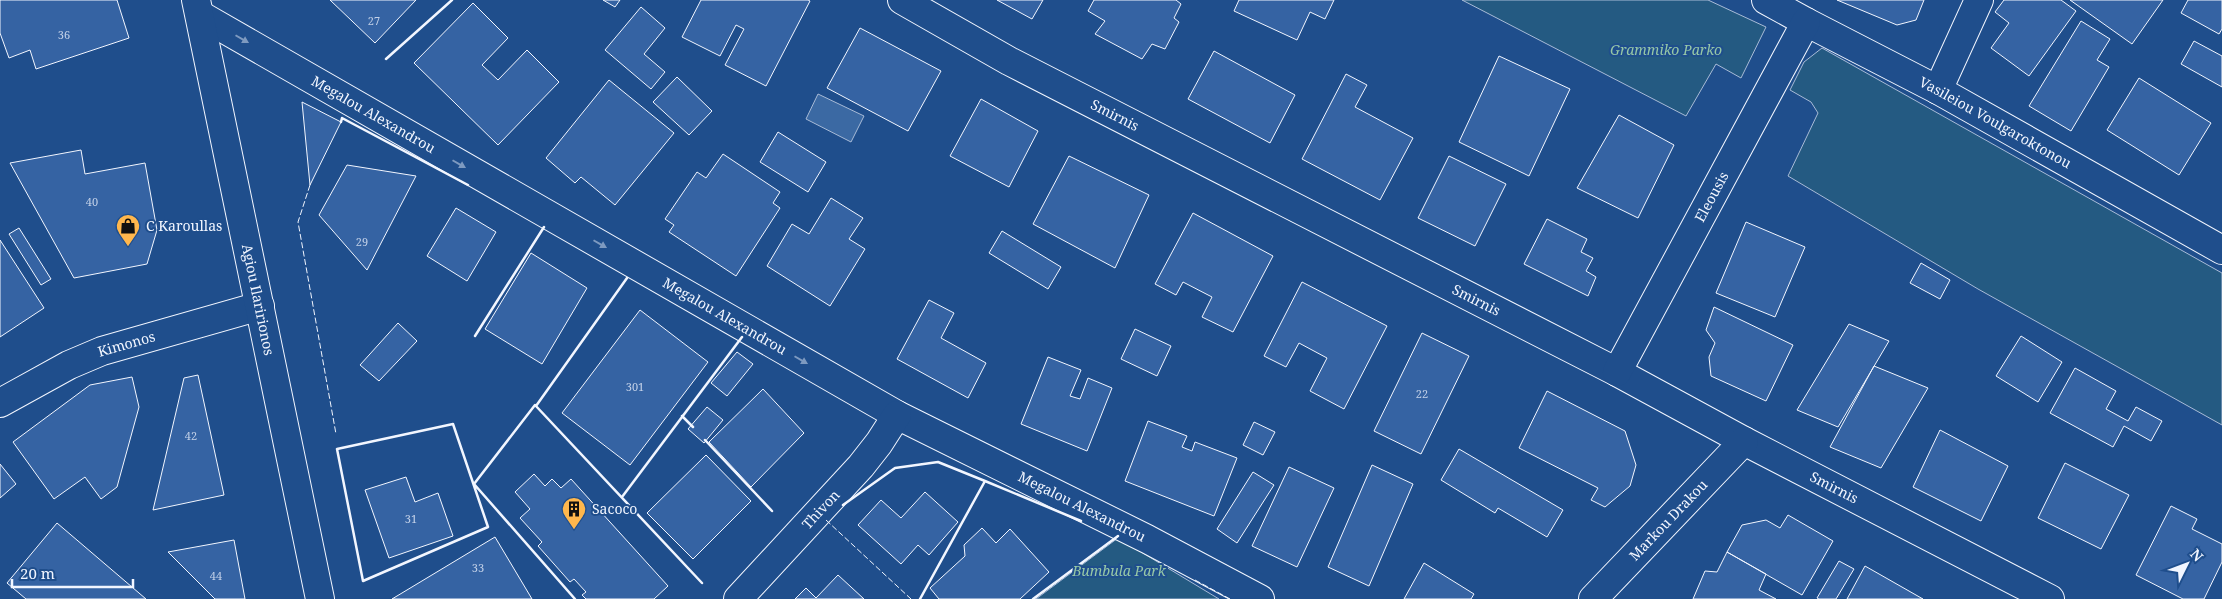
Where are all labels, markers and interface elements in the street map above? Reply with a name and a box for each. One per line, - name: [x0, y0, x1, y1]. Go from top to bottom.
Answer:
- house number: 27: [368, 13, 380, 28]
- house number: 36: [58, 27, 70, 42]
- one-way arrow: [235, 35, 249, 43]
- park label: Grammiko Parko: [1610, 40, 1722, 59]
- street label: Megalou Alexandrou: [308, 71, 439, 157]
- street label: Vasileiou Voulgaroktonou: [1916, 72, 2075, 172]
- street label: Smirnis: [1088, 94, 1142, 135]
- one-way arrow: [452, 159, 465, 168]
- street label: Eleousis: [1690, 168, 1732, 225]
- house number: 40: [86, 194, 98, 209]
- shop icon: C Karoullas: [115, 213, 141, 247]
- place label: C Karoullas: [146, 216, 222, 235]
- house number: 29: [356, 234, 368, 249]
- one-way arrow: [593, 240, 606, 249]
- street label: Agiou Ilaririonos: [238, 242, 279, 357]
- street label: Megalou Alexandrou: [660, 273, 790, 359]
- street label: Smirnis: [1449, 279, 1504, 320]
- street label: Kimonos: [95, 326, 157, 361]
- one-way arrow: [794, 356, 809, 364]
- house number: 301: [626, 379, 644, 394]
- house number: 22: [1416, 386, 1428, 401]
- house number: 42: [185, 428, 197, 443]
- street label: Megalou Alexandrou: [1015, 467, 1149, 546]
- street label: Smirnis: [1807, 467, 1862, 507]
- street label: Markou Drakou: [1625, 475, 1711, 565]
- street label: Thivon: [797, 485, 843, 533]
- building icon: Sacoco: [561, 496, 587, 530]
- place label: Sacoco: [592, 499, 637, 518]
- house number: 31: [405, 511, 417, 526]
- north arrow: [2162, 539, 2212, 589]
- text: N: [2186, 545, 2208, 565]
- scale bar: [12, 556, 134, 588]
- house number: 33: [472, 560, 484, 575]
- park label: Bumbula Park: [1071, 561, 1167, 580]
- text: 20 m: [20, 563, 55, 583]
- house number: 44: [210, 568, 222, 583]

